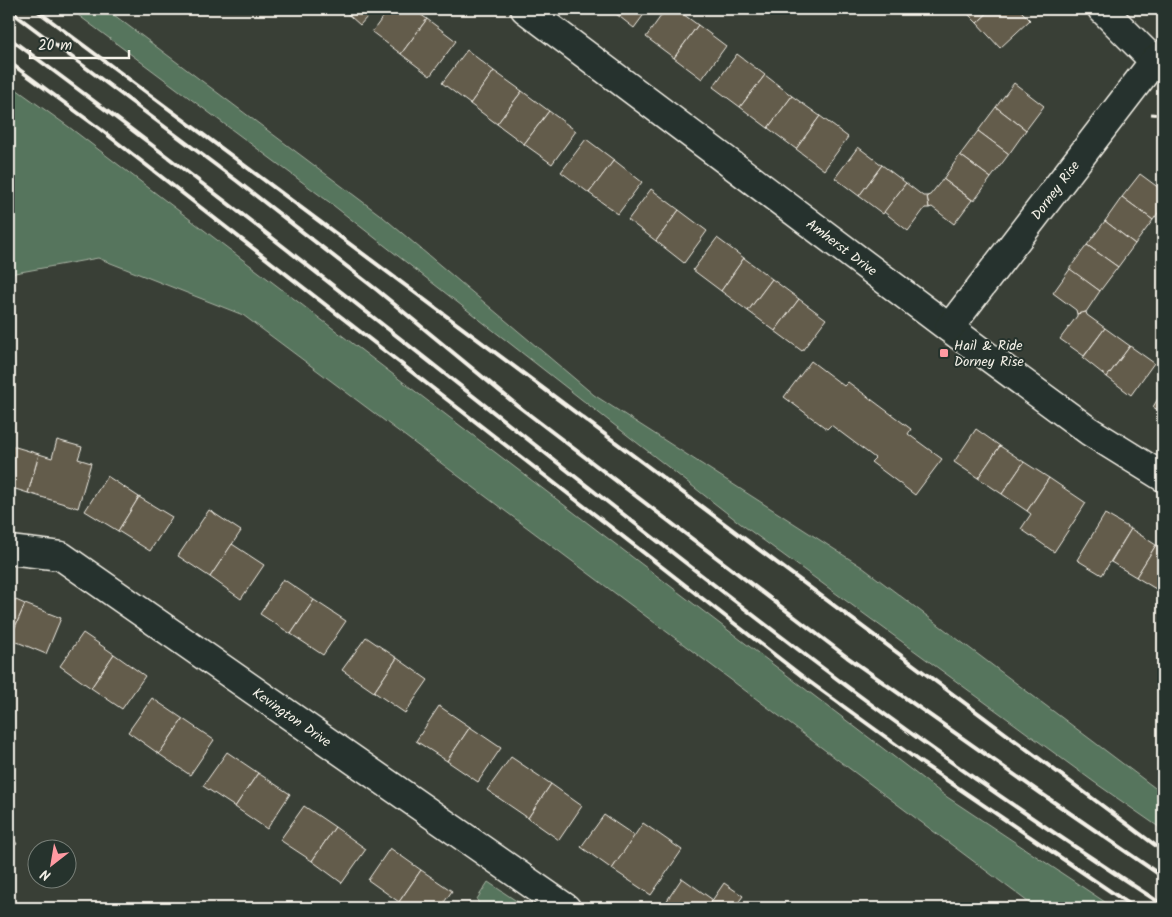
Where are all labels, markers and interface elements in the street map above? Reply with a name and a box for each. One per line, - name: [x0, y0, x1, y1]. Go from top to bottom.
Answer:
- scale bar: [30, 28, 129, 60]
- text: 20 m: [38, 34, 72, 58]
- street label: Dorney Rise: [1026, 156, 1086, 225]
- street label: Amherst Drive: [801, 214, 882, 282]
- place label: Hail & Ride Dorney Rise: [954, 335, 1024, 373]
- marker: Hail & Ride Dorney Rise: [938, 347, 950, 359]
- street label: Kevington Drive: [247, 682, 336, 754]
- north arrow: [28, 840, 78, 890]
- text: N: [36, 862, 55, 886]

